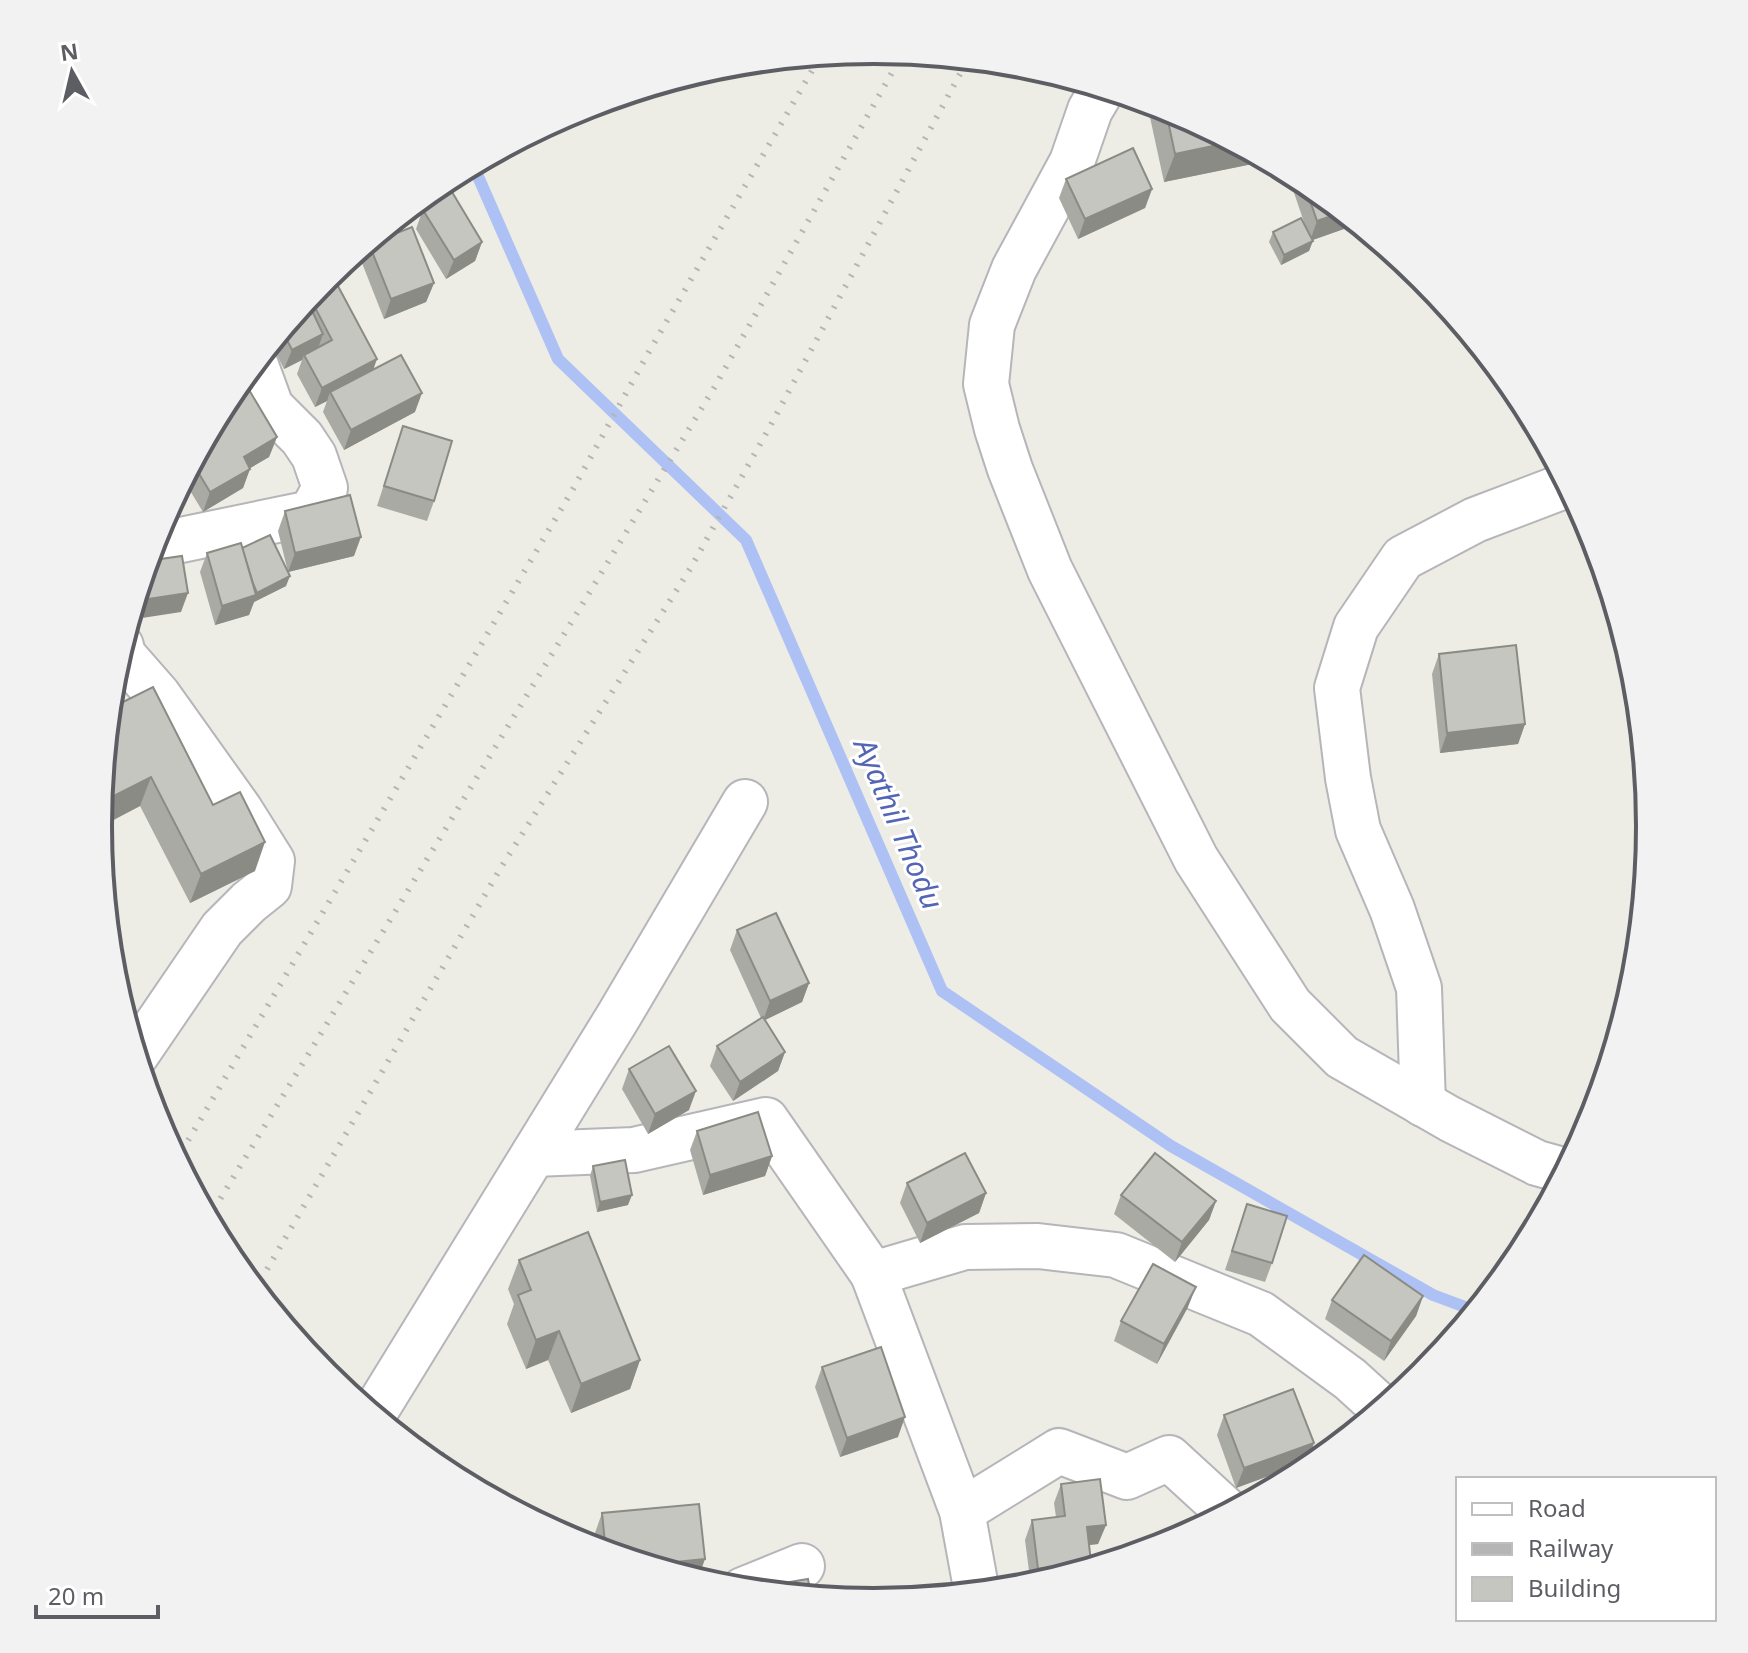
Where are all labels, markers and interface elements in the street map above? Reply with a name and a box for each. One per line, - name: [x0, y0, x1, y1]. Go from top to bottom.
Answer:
- north arrow: [32, 32, 112, 112]
- text: N: [58, 35, 80, 67]
- water label: Ayathil Thodu: [844, 730, 954, 915]
- legend: [1456, 1477, 1716, 1621]
- text: Road: [1528, 1491, 1586, 1524]
- text: Railway: [1528, 1531, 1614, 1564]
- scale bar: [36, 1569, 158, 1619]
- text: Building: [1528, 1571, 1621, 1604]
- text: 20 m: [48, 1579, 104, 1612]

